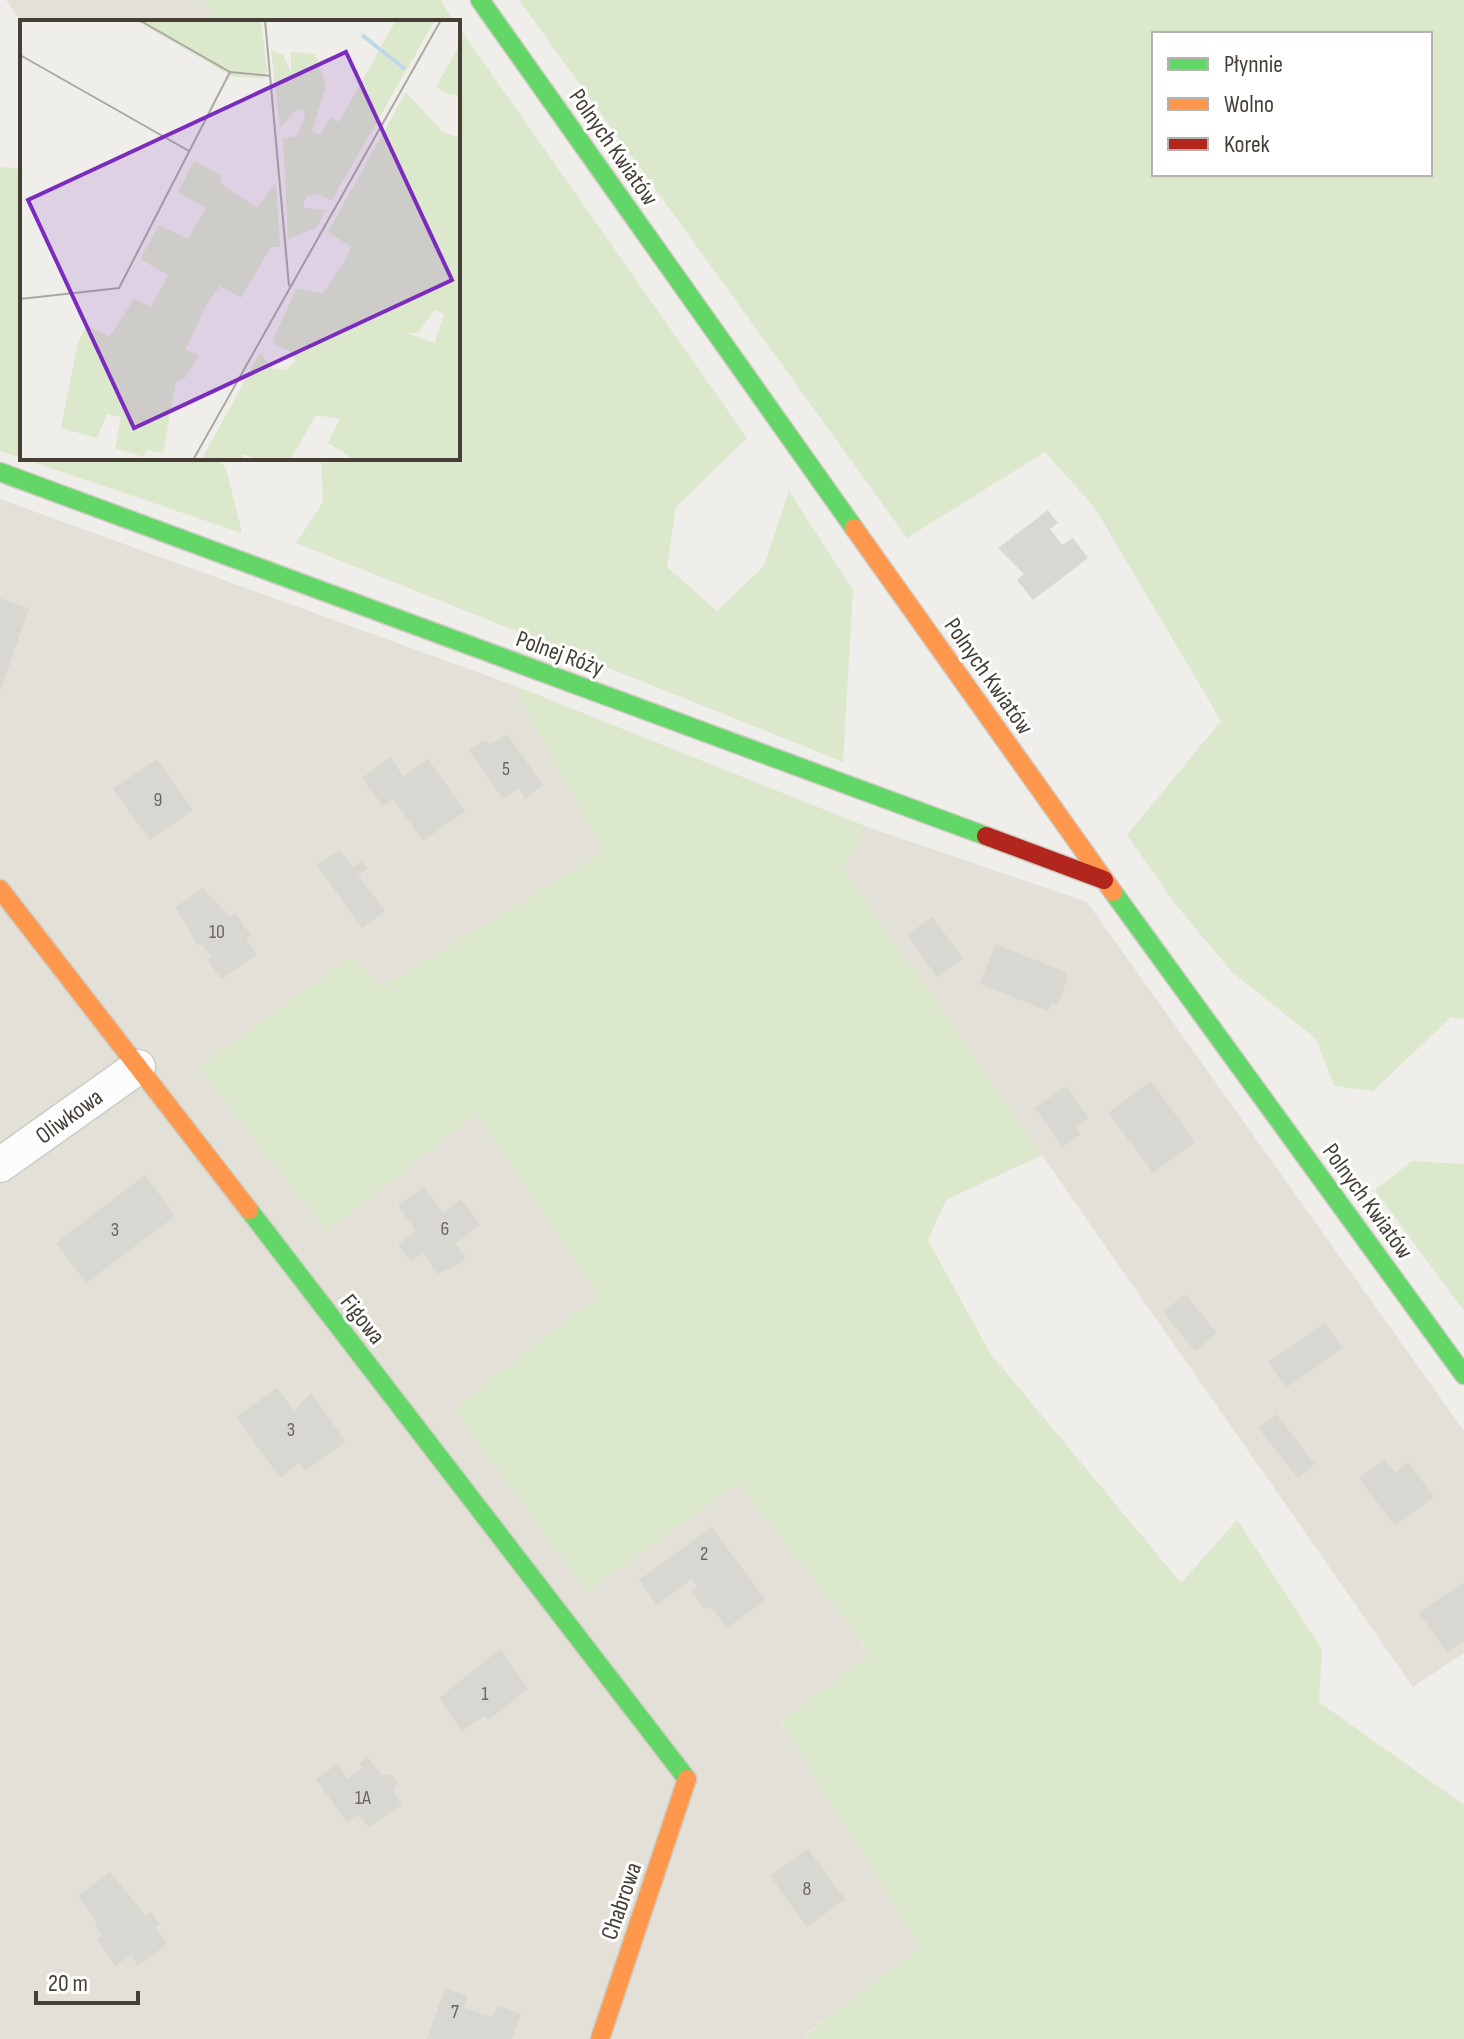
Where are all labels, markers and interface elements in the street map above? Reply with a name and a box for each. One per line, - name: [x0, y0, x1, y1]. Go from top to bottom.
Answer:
- inset map: [20, 20, 460, 460]
- legend: [1152, 32, 1432, 176]
- text: Płynnie: [1224, 50, 1283, 79]
- street label: Polnych Kwiatów: [563, 83, 664, 211]
- text: Wolno: [1224, 90, 1274, 119]
- text: Korek: [1224, 130, 1270, 159]
- street label: Polnych Kwiatów: [938, 612, 1039, 740]
- street label: Polnej Róży: [512, 624, 608, 683]
- house number: 5: [502, 757, 510, 781]
- house number: 9: [154, 788, 162, 812]
- house number: 10: [209, 920, 225, 944]
- street label: Oliwkowa: [30, 1082, 108, 1150]
- street label: Polnych Kwiatów: [1316, 1138, 1419, 1265]
- house number: 6: [441, 1217, 449, 1241]
- house number: 3: [111, 1218, 119, 1242]
- street label: Figowa: [334, 1288, 391, 1350]
- house number: 3: [287, 1418, 295, 1442]
- house number: 2: [700, 1542, 708, 1566]
- house number: 1: [482, 1682, 489, 1706]
- house number: 1A: [355, 1786, 371, 1810]
- street label: Chabrowa: [595, 1859, 648, 1944]
- house number: 8: [803, 1877, 811, 1901]
- scale bar: [36, 1955, 138, 2005]
- text: 20 m: [48, 1969, 88, 1998]
- house number: 7: [451, 2000, 459, 2024]

